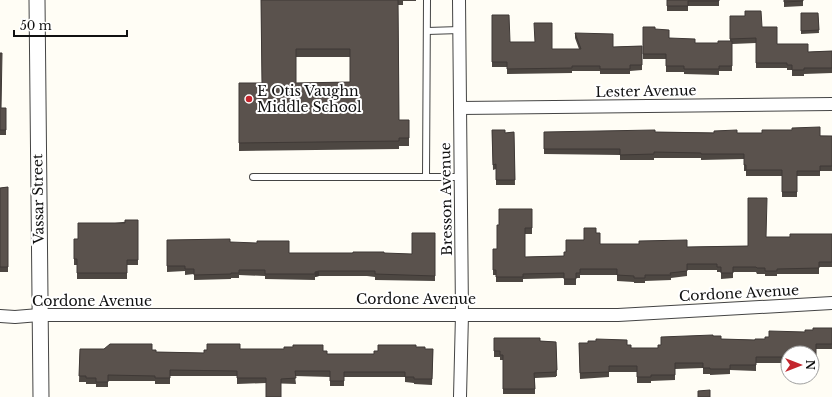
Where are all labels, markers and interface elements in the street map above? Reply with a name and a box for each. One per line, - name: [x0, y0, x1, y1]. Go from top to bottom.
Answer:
- scale bar: [14, 12, 127, 38]
- text: 50 m: [20, 18, 52, 33]
- street label: Lester Avenue: [595, 81, 697, 101]
- place label: E Otis Vaughn Middle School: [257, 82, 362, 116]
- marker: E Otis Vaughn Middle School: [244, 94, 254, 104]
- street label: Bresson Avenue: [436, 142, 456, 256]
- street label: Vassar Street: [28, 153, 48, 245]
- street label: Cordone Avenue: [679, 281, 799, 305]
- street label: Cordone Avenue: [356, 290, 476, 308]
- street label: Cordone Avenue: [32, 292, 152, 310]
- north arrow: [780, 345, 820, 385]
- text: N: [803, 360, 817, 371]

